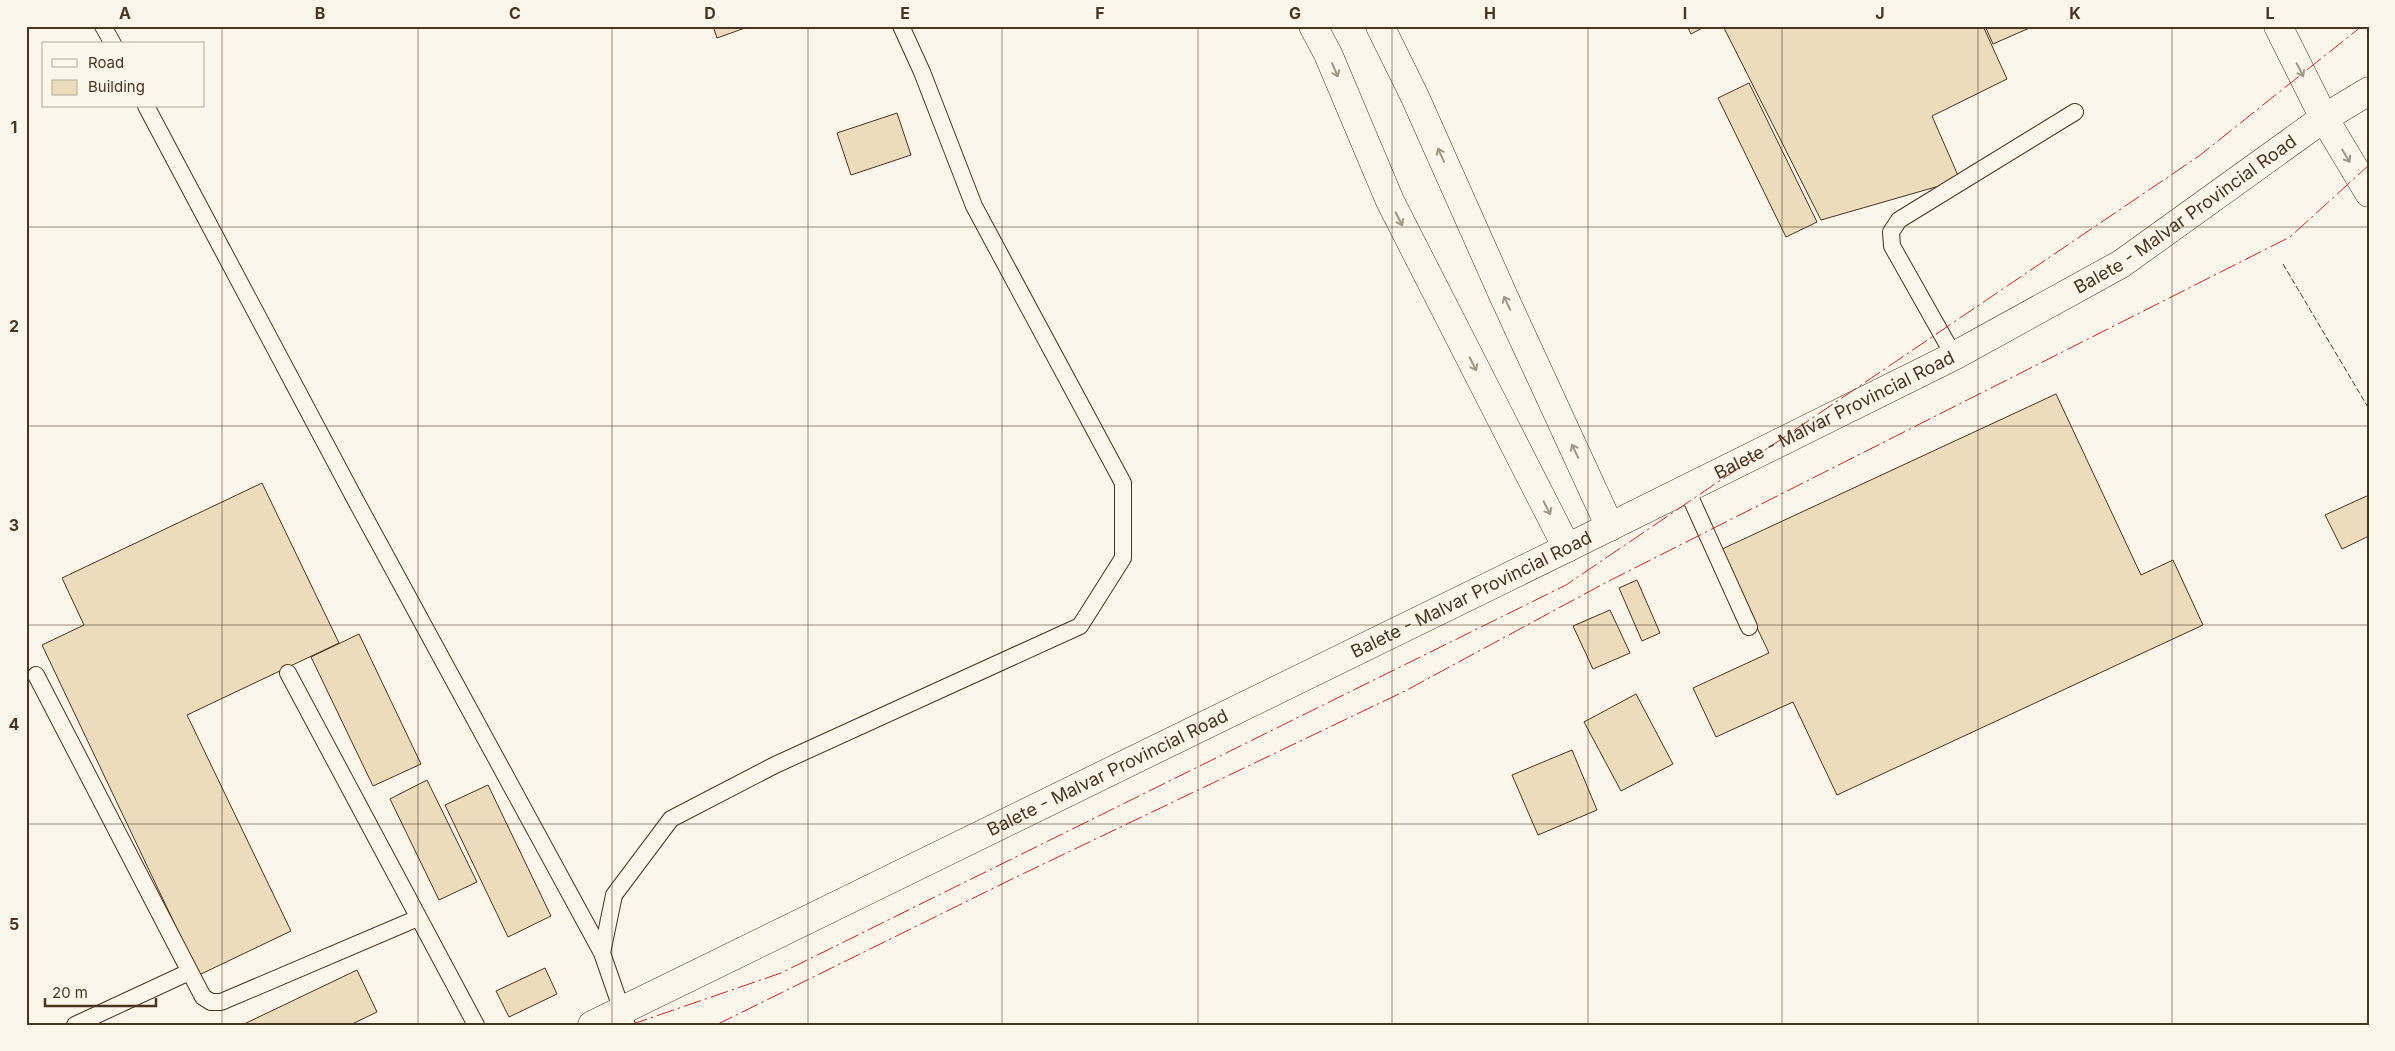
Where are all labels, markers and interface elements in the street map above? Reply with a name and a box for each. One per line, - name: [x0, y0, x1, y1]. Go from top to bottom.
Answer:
- text: A: [119, 3, 131, 23]
- text: B: [315, 3, 325, 23]
- text: C: [509, 3, 521, 23]
- text: D: [704, 3, 716, 23]
- text: E: [900, 3, 910, 23]
- text: F: [1095, 3, 1105, 23]
- text: G: [1289, 3, 1301, 23]
- text: H: [1484, 3, 1496, 23]
- text: I: [1683, 3, 1687, 23]
- text: J: [1875, 3, 1885, 23]
- text: K: [2069, 3, 2081, 23]
- text: L: [2265, 3, 2275, 23]
- legend: [42, 42, 205, 108]
- text: Road: [88, 53, 124, 72]
- one-way arrow: [1330, 62, 1340, 77]
- one-way arrow: [2295, 62, 2305, 77]
- text: Building: [88, 77, 145, 96]
- text: 1: [11, 117, 17, 137]
- street label: Balete - Malvar Provincial Road: [2070, 130, 2300, 298]
- one-way arrow: [1436, 148, 1445, 163]
- one-way arrow: [2342, 148, 2352, 162]
- one-way arrow: [1395, 211, 1404, 226]
- one-way arrow: [1502, 296, 1512, 311]
- text: 2: [9, 316, 19, 336]
- street label: Balete - Malvar Provincial Road: [1711, 346, 1958, 483]
- one-way arrow: [1468, 356, 1478, 371]
- one-way arrow: [1570, 444, 1580, 459]
- one-way arrow: [1542, 501, 1552, 516]
- text: 3: [9, 515, 19, 535]
- street label: Balete - Malvar Provincial Road: [1347, 526, 1595, 662]
- street label: Balete - Malvar Provincial Road: [984, 705, 1231, 840]
- text: 4: [9, 714, 20, 734]
- text: 5: [9, 914, 19, 934]
- scale bar: [45, 976, 156, 1008]
- text: 20 m: [52, 983, 88, 1002]

